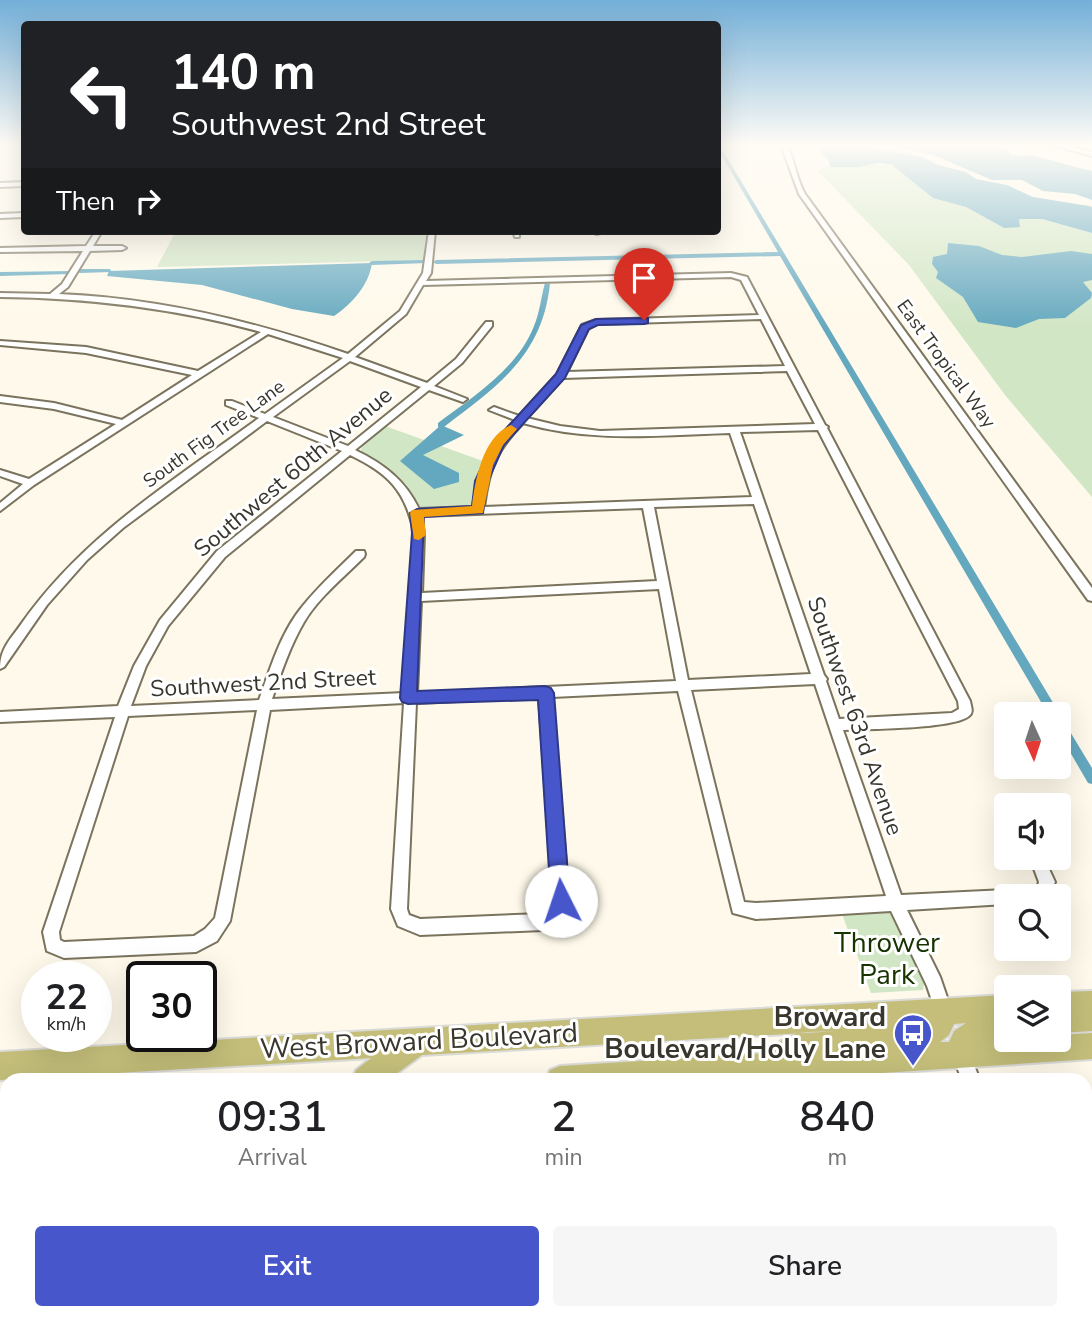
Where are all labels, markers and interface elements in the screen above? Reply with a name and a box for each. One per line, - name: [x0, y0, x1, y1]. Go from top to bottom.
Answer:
- text: 140 m: [171, 39, 315, 106]
- icon: left: [56, 49, 147, 140]
- text: Southwest 2nd Street: [171, 103, 486, 146]
- icon: right: [129, 182, 167, 220]
- text: Then: [56, 184, 115, 219]
- pin: [614, 248, 674, 320]
- icon: arrive: [625, 259, 663, 297]
- street label: East Tropical Way: [890, 294, 1002, 434]
- street label: South Fig Tree Lane: [138, 374, 290, 494]
- street label: Southwest 60th Avenue: [187, 380, 399, 564]
- street label: Southwest 63rd Avenue: [800, 593, 910, 839]
- street label: Southwest 2nd Street: [149, 662, 378, 704]
- north arrow: [994, 702, 1071, 779]
- map controls: [994, 702, 1071, 1052]
- button: sound: [994, 793, 1071, 870]
- position arrow: [524, 864, 598, 938]
- button: search: [994, 884, 1071, 961]
- park label: Thrower Park: [834, 924, 940, 994]
- speed limit sign: 30: [126, 961, 217, 1052]
- text: 22: [45, 974, 88, 1021]
- button: layers: [994, 975, 1071, 1052]
- place label: Broward Boulevard/Holly Lane: [604, 998, 886, 1068]
- text: km/h: [47, 1012, 86, 1036]
- bus stop icon: Broward Boulevard/Holly Lane: [892, 1012, 934, 1067]
- street label: West Broward Boulevard: [259, 1014, 579, 1068]
- text: 09:31: [217, 1089, 328, 1146]
- text: 2: [551, 1089, 576, 1146]
- text: 840: [799, 1089, 875, 1146]
- text: Arrival: [238, 1142, 307, 1173]
- text: min: [545, 1142, 583, 1173]
- text: m: [827, 1142, 847, 1173]
- button: Exit: [35, 1226, 539, 1306]
- button: Share: [553, 1226, 1057, 1306]

